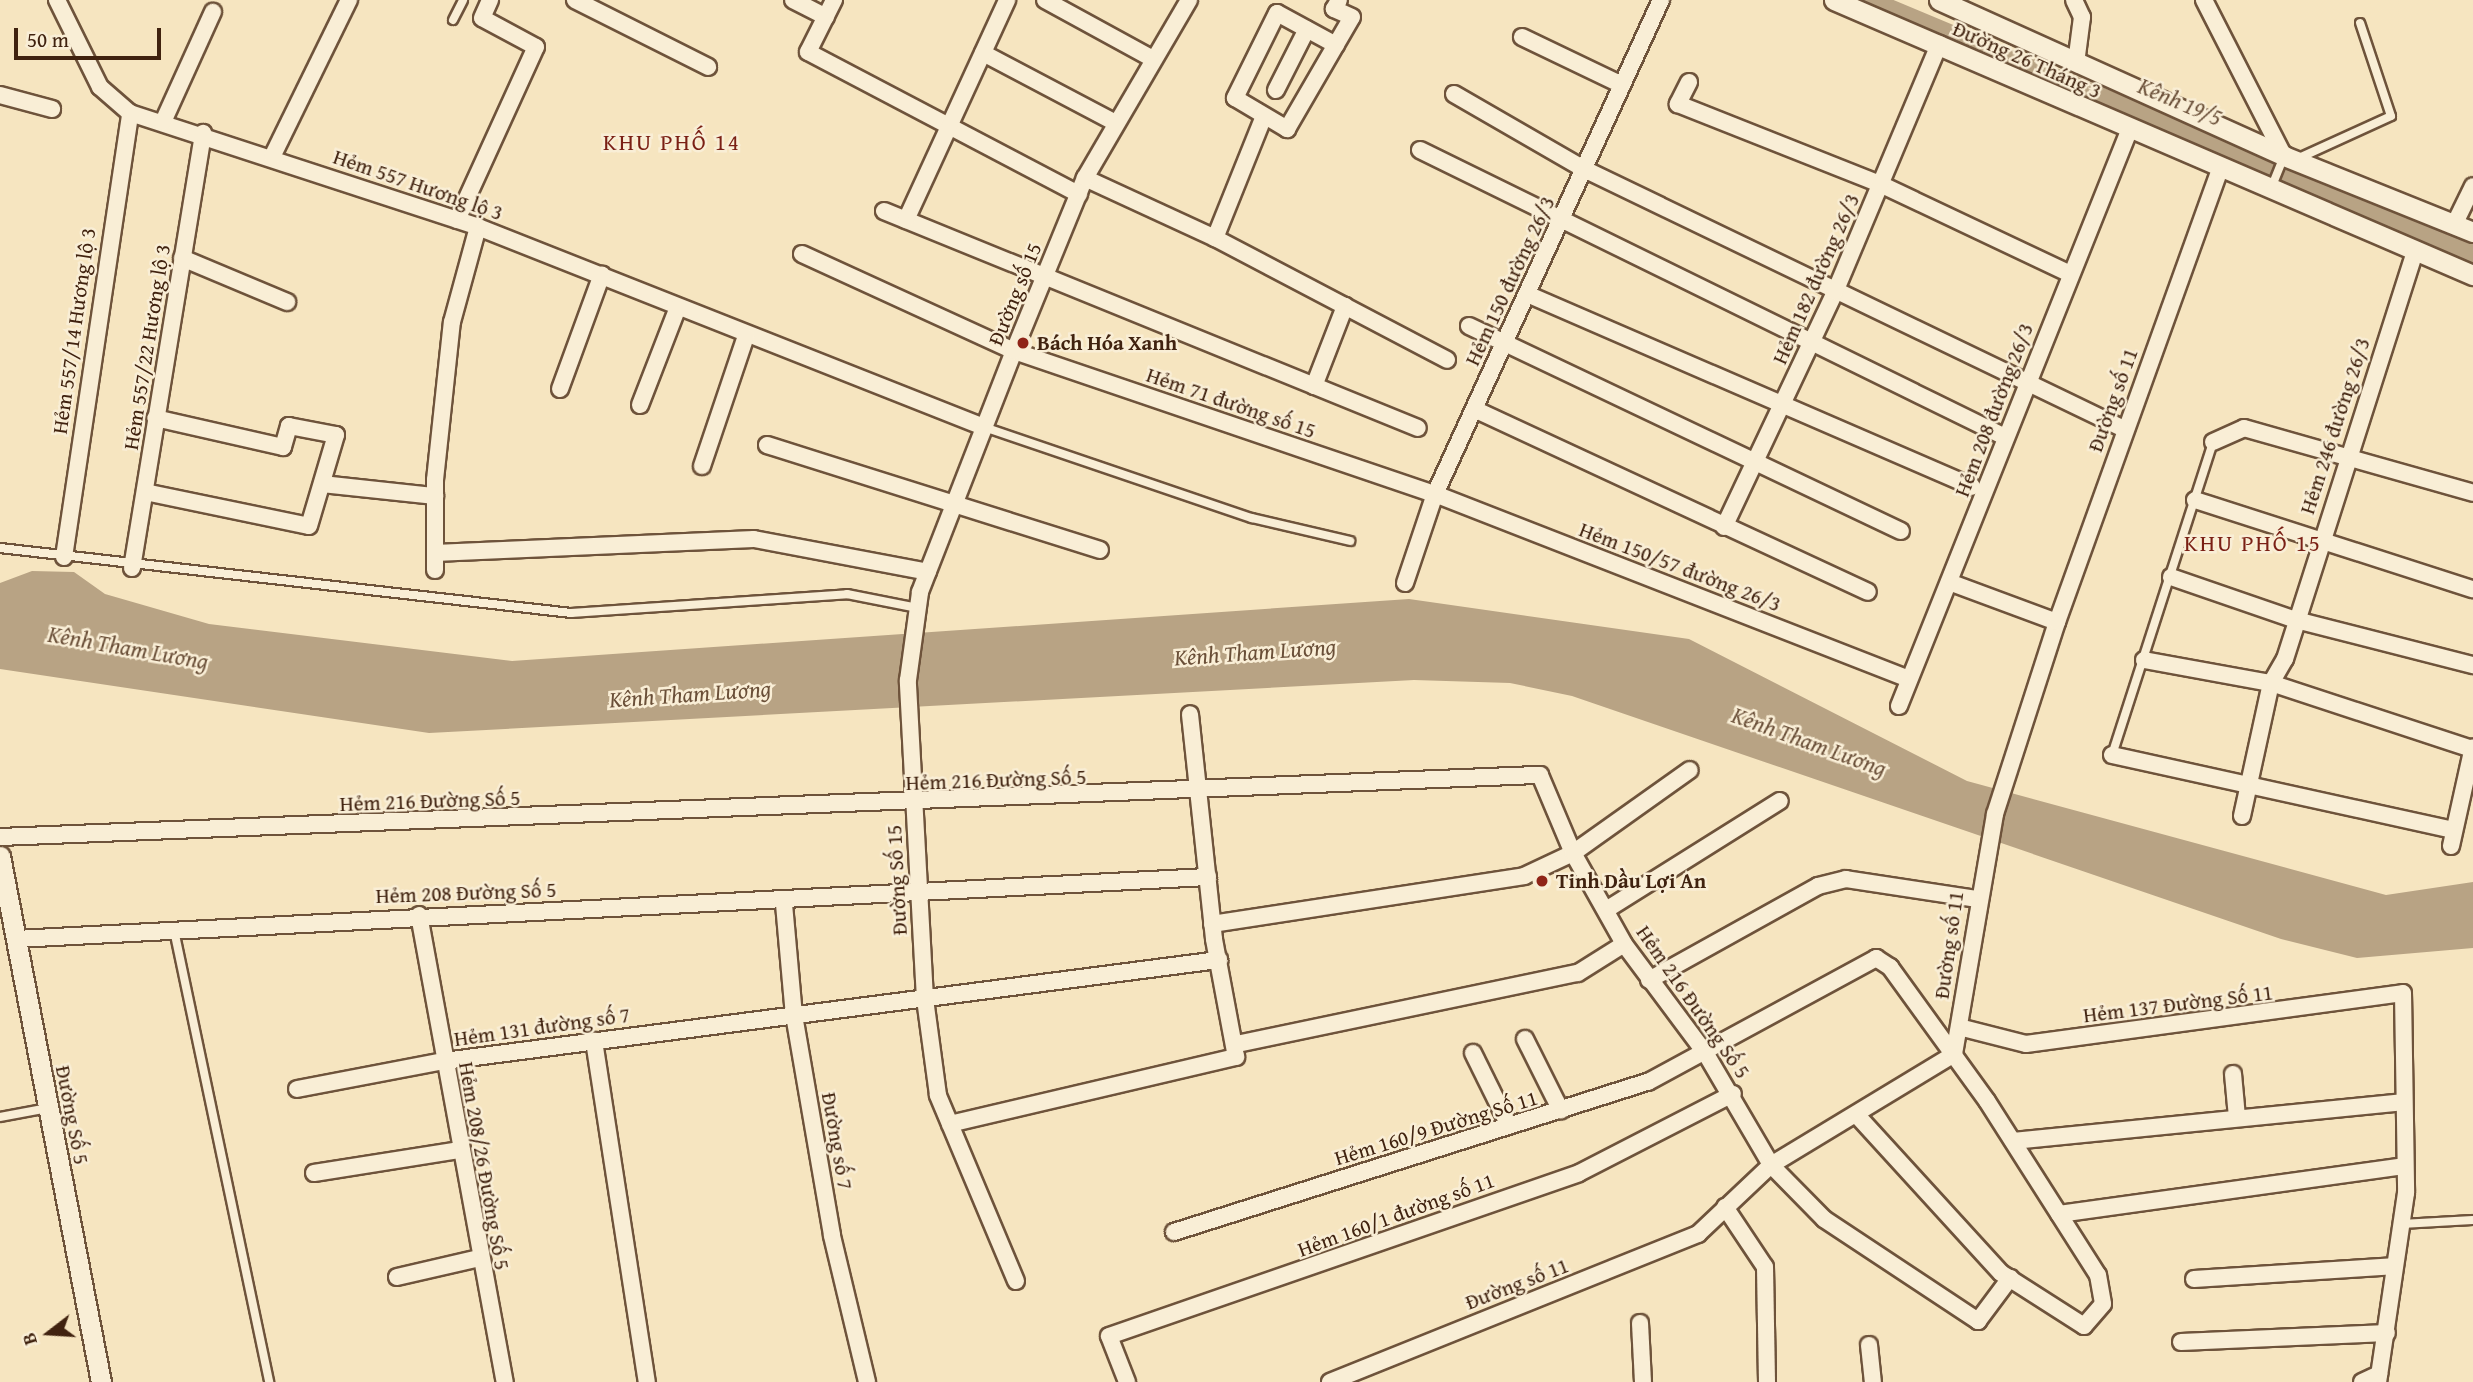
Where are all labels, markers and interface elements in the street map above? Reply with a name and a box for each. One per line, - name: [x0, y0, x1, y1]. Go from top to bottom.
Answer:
- scale bar: [18, 14, 164, 58]
- street label: Đường 26 Tháng 3: [1949, 16, 2105, 104]
- text: 50 m: [27, 24, 69, 55]
- water label: Kênh 19/5: [2134, 72, 2226, 132]
- district label: KHU PHỐ 14: [604, 128, 740, 156]
- street label: Hẻm 557 Hương lộ 3: [330, 144, 506, 226]
- street label: Hẻm 182 đường 26/3: [1767, 190, 1865, 368]
- street label: Hẻm 150 đường 26/3: [1460, 192, 1560, 370]
- street label: Hẻm 557/14 Hương lộ 3: [47, 226, 101, 436]
- street label: Đường số 15: [983, 239, 1047, 349]
- street label: Hẻm 557/22 Hương lộ 3: [118, 242, 176, 452]
- street label: Hẻm 208 đường 26/3: [1949, 320, 2039, 500]
- place label: Bách Hóa Xanh: [1037, 330, 1177, 356]
- marker: Bách Hóa Xanh: [1015, 335, 1031, 351]
- street label: Hẻm 246 đường 26/3: [2295, 335, 2375, 517]
- street label: Đường số 11: [2083, 345, 2143, 455]
- street label: Hẻm 71 đường số 15: [1143, 362, 1319, 444]
- street label: Hẻm 150/57 đường 26/3: [1576, 517, 1784, 617]
- district label: KHU PHỐ 15: [2185, 529, 2321, 557]
- water label: Kênh Tham Lương: [46, 620, 210, 676]
- water label: Kênh Tham Lương: [1173, 633, 1337, 671]
- water label: Kênh Tham Lương: [608, 675, 772, 713]
- water label: Kênh Tham Lương: [1728, 701, 1890, 783]
- street label: Hẻm 216 Đường Số 5: [905, 764, 1087, 796]
- street label: Hẻm 216 Đường Số 5: [339, 785, 521, 817]
- street label: Đường Số 15: [882, 824, 912, 936]
- place label: Tinh Dầu Lợi An: [1556, 868, 1706, 894]
- marker: Tinh Dầu Lợi An: [1534, 873, 1550, 889]
- street label: Hẻm 208 Đường Số 5: [375, 877, 557, 909]
- street label: Đường số 11: [1929, 890, 1969, 1000]
- street label: Hẻm 216 Đường Số 5: [1631, 921, 1755, 1083]
- street label: Hẻm 137 Đường Số 11: [2082, 980, 2274, 1028]
- street label: Hẻm 131 đường số 7: [452, 1002, 632, 1052]
- street label: Hẻm 208/26 Đường Số 5: [453, 1060, 515, 1272]
- street label: Đường Số 5: [50, 1063, 94, 1167]
- street label: Hẻm 160/9 Đường Số 11: [1331, 1085, 1541, 1171]
- street label: Đường số 7: [816, 1090, 858, 1192]
- street label: Hẻm 160/1 đường số 11: [1294, 1168, 1498, 1262]
- street label: Đường số 11: [1462, 1253, 1572, 1315]
- north arrow: [14, 1298, 84, 1368]
- text: B: [14, 1329, 44, 1349]

